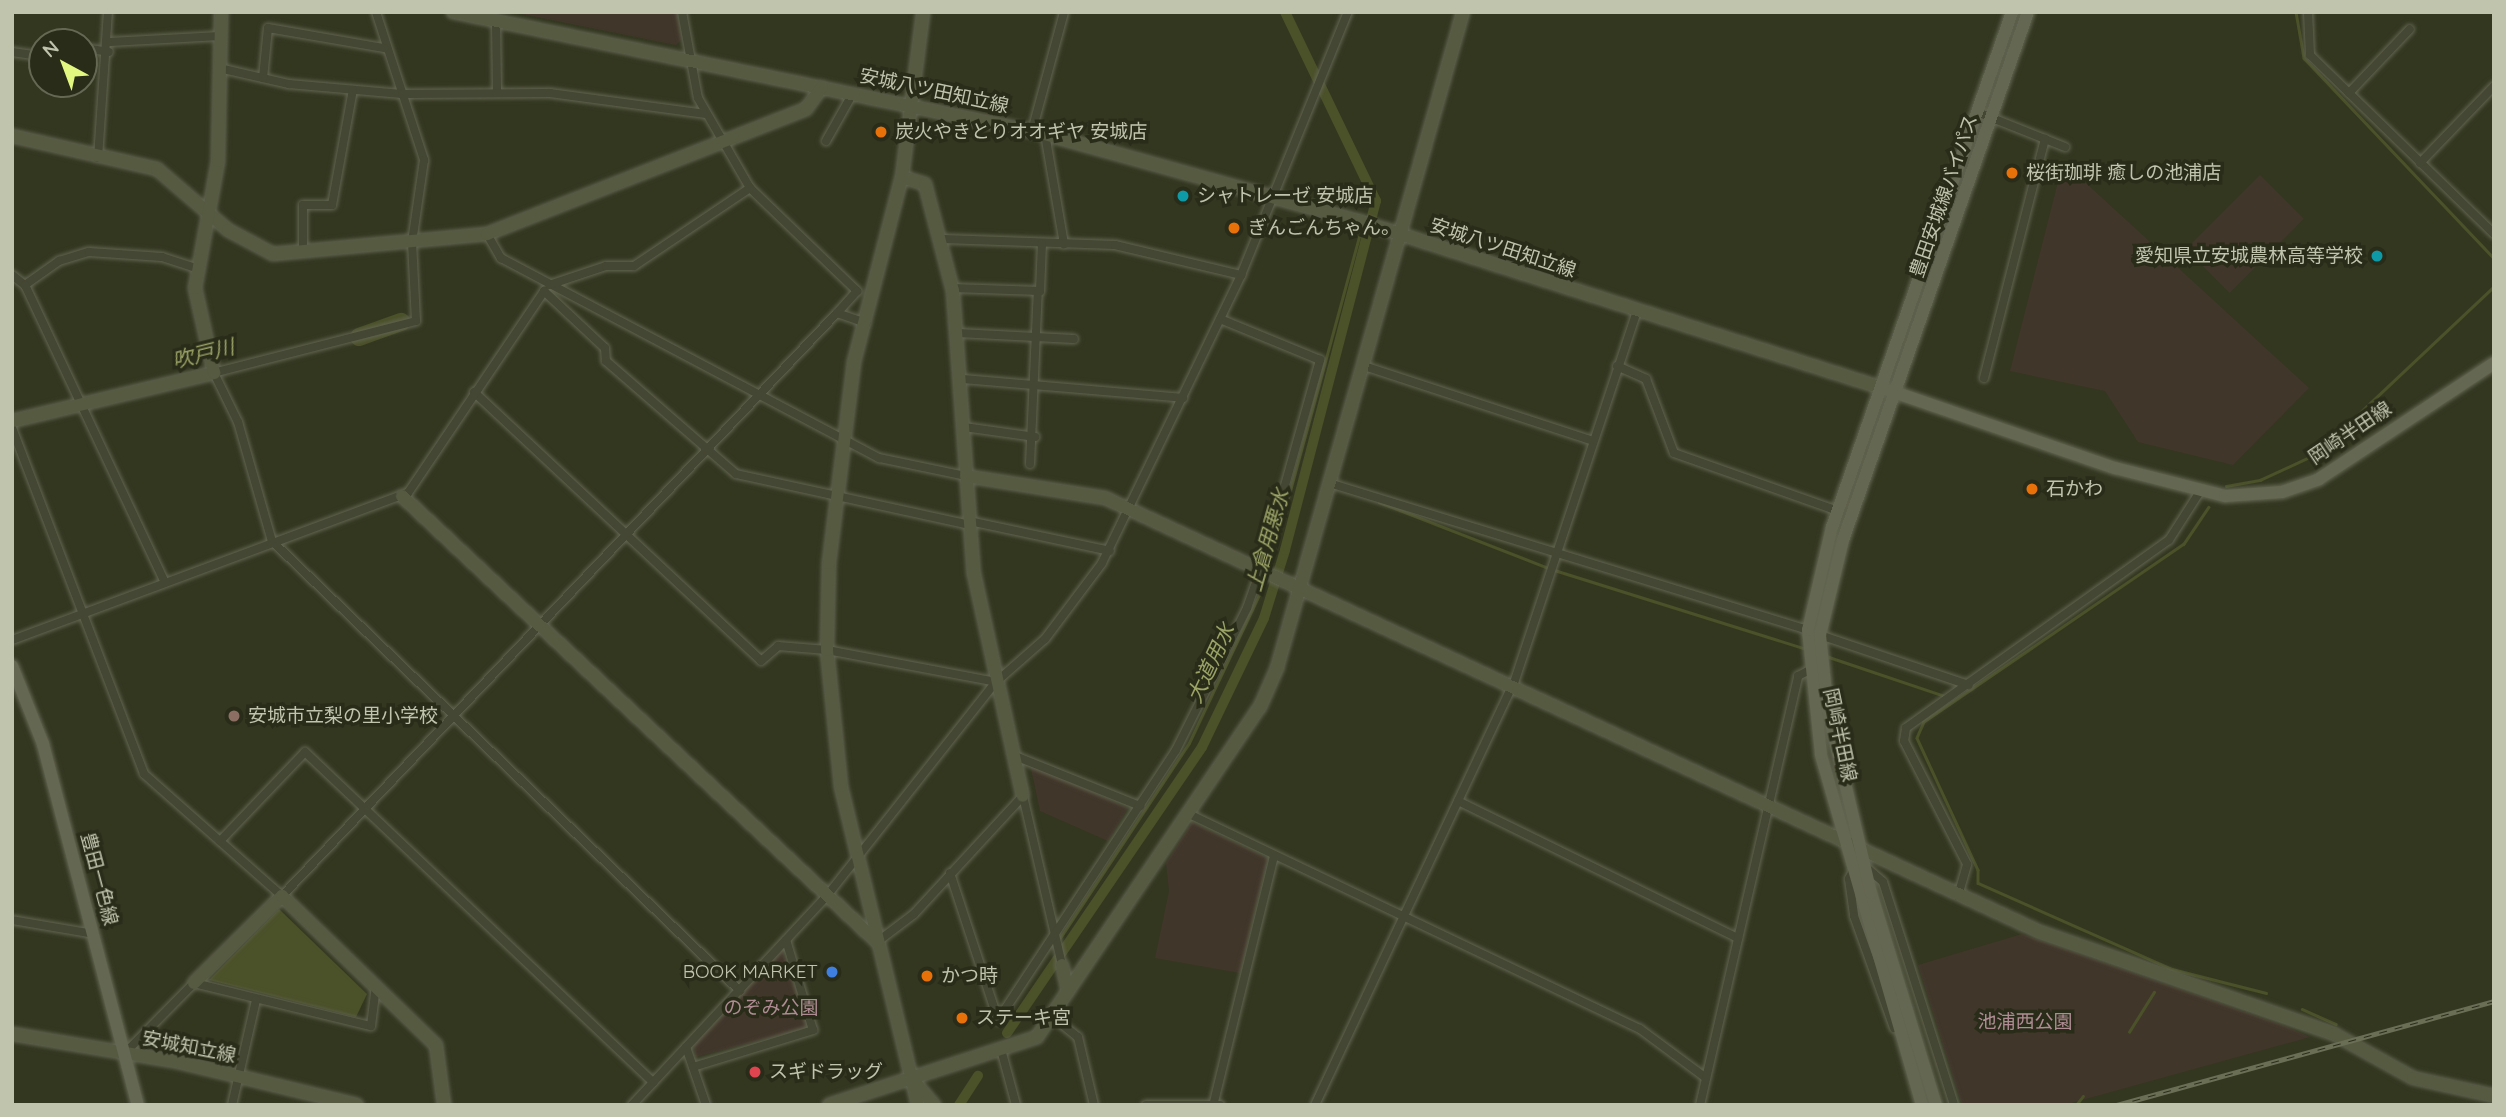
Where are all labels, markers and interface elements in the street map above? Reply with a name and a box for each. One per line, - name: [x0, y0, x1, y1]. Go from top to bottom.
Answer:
- north arrow: [28, 28, 98, 98]
- text: N: [37, 35, 64, 62]
- street label: 安城八ツ田知立線: [857, 64, 1011, 118]
- street label: 豊田安城線バイパス: [1905, 111, 1983, 281]
- place label: 炭火やきとりオオギヤ 安城店: [895, 121, 1147, 143]
- marker: 炭火やきとりオオギヤ 安城店: [873, 124, 889, 140]
- place label: 桜街珈琲 癒しの池浦店: [2026, 162, 2221, 184]
- marker: 桜街珈琲 癒しの池浦店: [2004, 165, 2020, 181]
- place label: シャトレーゼ 安城店: [1197, 185, 1373, 207]
- marker: シャトレーゼ 安城店: [1175, 188, 1191, 204]
- street label: 安城八ツ田知立線: [1427, 214, 1579, 282]
- place label: ぎんごんちゃん。: [1248, 217, 1400, 239]
- marker: ぎんごんちゃん。: [1226, 220, 1242, 236]
- place label: 愛知県立安城農林高等学校: [2135, 245, 2363, 267]
- marker: 愛知県立安城農林高等学校: [2369, 248, 2385, 264]
- water label: 吹戸川: [169, 333, 237, 373]
- street label: 岡崎半田線: [2304, 397, 2396, 469]
- place label: 石かわ: [2046, 478, 2103, 500]
- marker: 石かわ: [2024, 481, 2040, 497]
- water label: 上倉用悪水: [1240, 486, 1294, 594]
- water label: 大道用水: [1181, 620, 1239, 706]
- street label: 岡崎半田線: [1819, 686, 1861, 784]
- place label: 安城市立梨の里小学校: [248, 705, 438, 727]
- marker: 安城市立梨の里小学校: [226, 708, 242, 724]
- street label: 豊田一色線: [76, 830, 122, 928]
- place label: BOOK MARKET: [683, 961, 818, 983]
- marker: BOOK MARKET: [824, 964, 840, 980]
- place label: かつ時: [941, 965, 998, 987]
- marker: かつ時: [919, 968, 935, 984]
- park label: のぞみ公園: [724, 997, 818, 1019]
- place label: ステーキ宮: [976, 1007, 1071, 1029]
- marker: ステーキ宮: [954, 1010, 970, 1026]
- park label: 池浦西公園: [1978, 1011, 2072, 1033]
- street label: 安城知立線: [140, 1027, 238, 1067]
- place label: スギドラッグ: [769, 1061, 883, 1083]
- marker: スギドラッグ: [747, 1064, 763, 1080]

